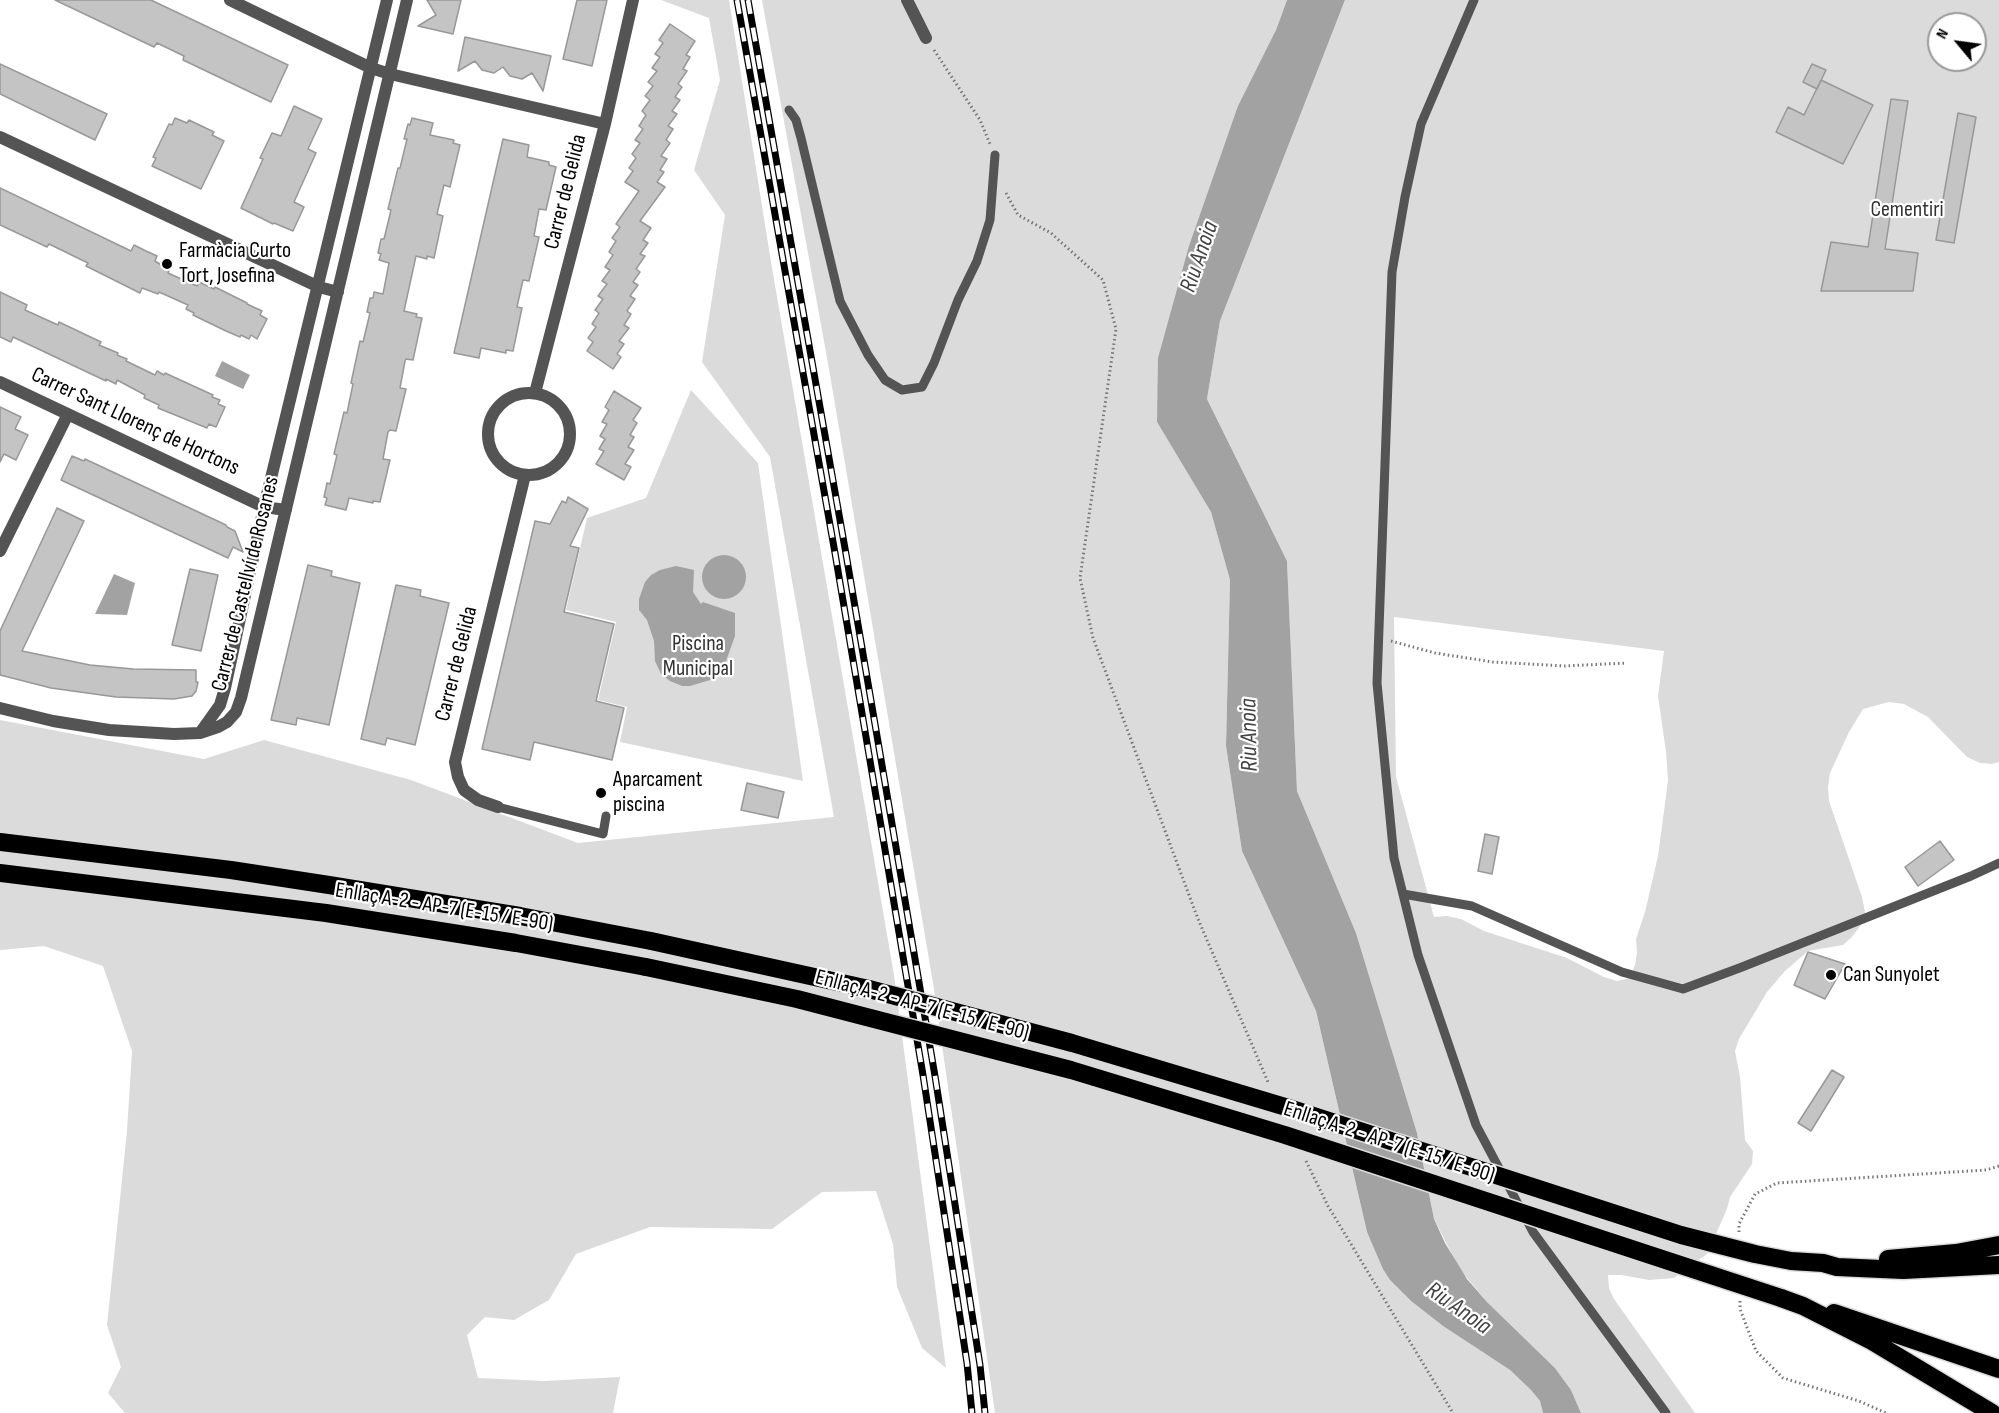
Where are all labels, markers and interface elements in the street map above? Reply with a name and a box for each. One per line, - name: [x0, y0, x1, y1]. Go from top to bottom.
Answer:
- north arrow: [1927, 12, 1987, 72]
- text: N: [1932, 26, 1953, 42]
- street label: Carrer de Gelida: [539, 132, 593, 252]
- park label: Cementiri: [1870, 197, 1944, 223]
- water label: Riu Anoia: [1174, 218, 1226, 296]
- place label: Farmàcia Curto Tort, Josefina: [179, 238, 291, 290]
- marker: Farmàcia Curto Tort, Josefina: [160, 257, 174, 271]
- street label: Carrer Sant Llorenç de Hortons: [27, 362, 243, 482]
- street label: Carrer de Castellví de Rosanes: [207, 474, 285, 694]
- street label: Carrer de Gelida: [430, 604, 484, 724]
- park label: Piscina Municipal: [663, 631, 733, 682]
- water label: Riu Anoia: [1235, 698, 1265, 772]
- place label: Aparcament piscina: [613, 767, 703, 818]
- marker: Aparcament piscina: [594, 786, 608, 800]
- street label: Enllaç A-2 - AP-7 (E-15 / E-90): [333, 878, 555, 938]
- place label: Can Sunyolet: [1843, 962, 1940, 988]
- street label: Enllaç A-2 - AP-7 (E-15 / E-90): [812, 965, 1032, 1047]
- marker: Can Sunyolet: [1824, 968, 1838, 982]
- street label: Enllaç A-2 - AP-7 (E-15 / E-90): [1280, 1096, 1498, 1190]
- water label: Riu Anoia: [1420, 1276, 1496, 1342]

